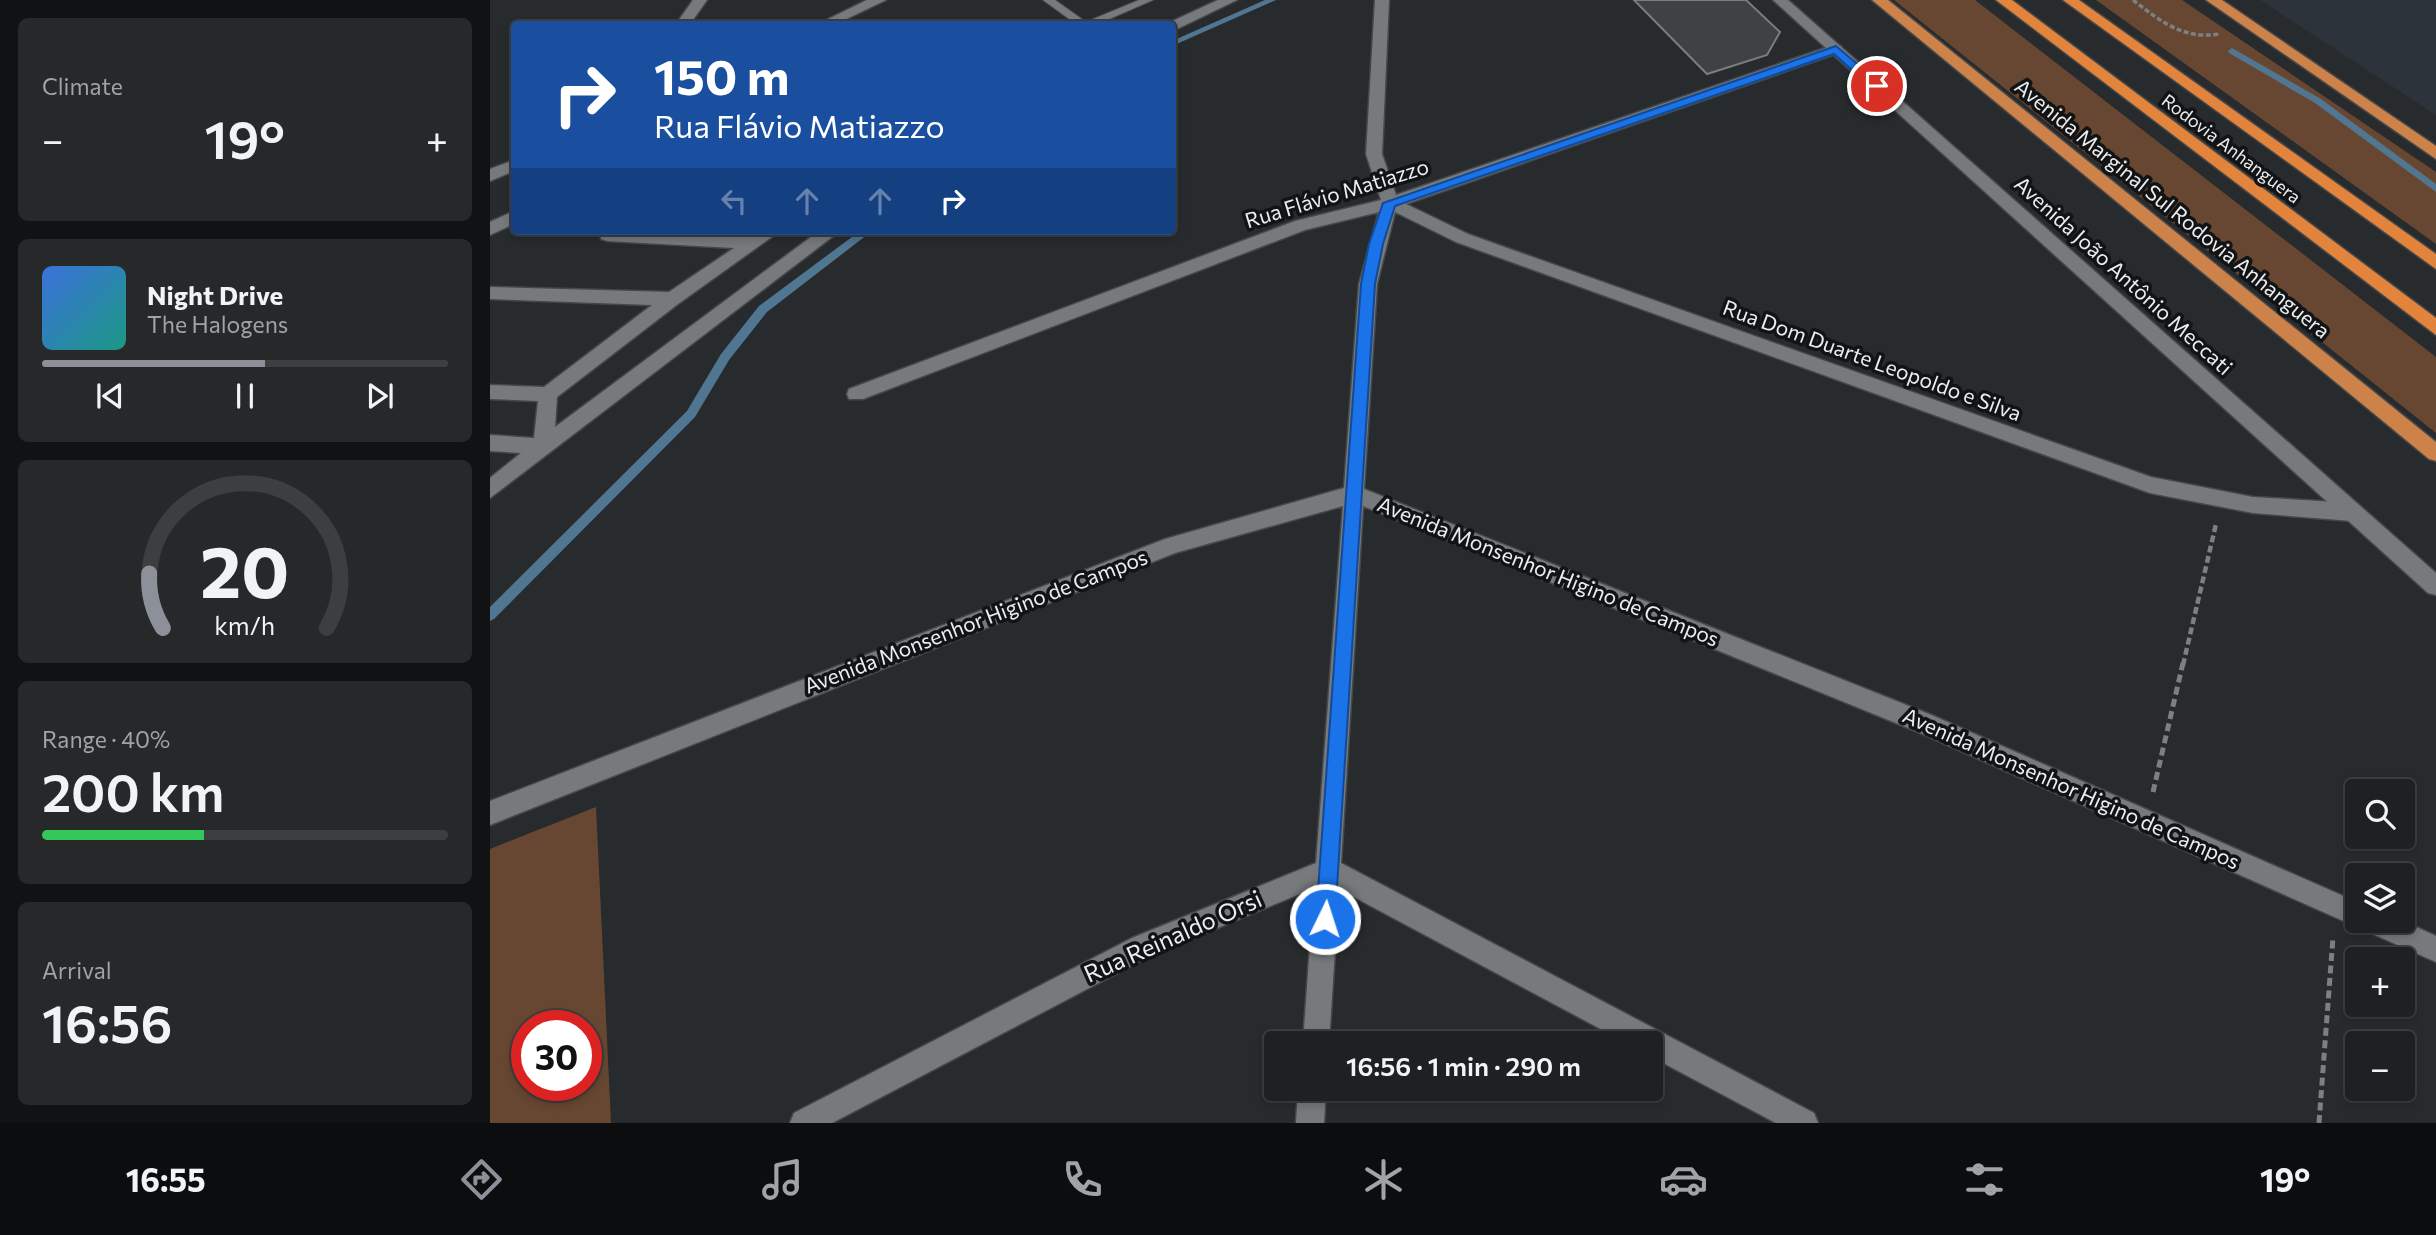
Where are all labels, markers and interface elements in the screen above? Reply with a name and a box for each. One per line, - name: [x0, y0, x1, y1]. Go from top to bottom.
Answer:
- text: 150 m: [654, 45, 789, 105]
- icon: right: [539, 49, 630, 140]
- pin: [1847, 56, 1907, 116]
- icon: arrive: [1858, 67, 1896, 105]
- text: Climate: [42, 72, 123, 100]
- street label: Avenida Marginal Sul Rodovia Anhanguera: [2010, 73, 2335, 343]
- street label: Rodovia Anhanguera: [2158, 89, 2305, 208]
- text: Rua Flávio Matiazzo: [654, 105, 945, 145]
- text: 19°: [204, 106, 285, 170]
- text: −: [42, 115, 64, 162]
- text: +: [426, 115, 448, 162]
- street label: Rua Flávio Matiazzo: [1242, 153, 1431, 232]
- street label: Avenida João Antônio Meccati: [2010, 170, 2238, 379]
- icon: left: [715, 182, 753, 220]
- icon: ahead: [788, 182, 826, 220]
- icon: ahead: [861, 182, 899, 220]
- icon: right: [934, 182, 972, 220]
- text: Night Drive: [147, 279, 283, 310]
- street label: Rua Dom Duarte Leopoldo e Silva: [1720, 294, 2025, 425]
- text: The Halogens: [147, 310, 288, 338]
- icon: previous: [91, 377, 129, 415]
- icon: pause: [226, 377, 264, 415]
- icon: next: [361, 377, 399, 415]
- street label: Avenida Monsenhor Higino de Campos: [1374, 491, 1723, 651]
- text: 20: [200, 524, 290, 613]
- street label: Avenida Monsenhor Higino de Campos: [800, 543, 1151, 698]
- text: km/h: [215, 609, 275, 639]
- street label: Avenida Monsenhor Higino de Campos: [1899, 702, 2244, 873]
- text: Range · 40%: [42, 725, 170, 753]
- text: 200 km: [42, 759, 224, 823]
- map controls: [2345, 779, 2415, 1101]
- button: search: [2345, 779, 2415, 849]
- button: layers: [2345, 863, 2415, 933]
- position arrow: [1288, 882, 1362, 956]
- street label: Rua Reinaldo Orsi: [1079, 883, 1266, 988]
- button: +: [2345, 947, 2415, 1017]
- text: Arrival: [42, 956, 112, 984]
- text: 16:56: [42, 990, 172, 1054]
- speed limit sign: 30: [511, 1010, 602, 1101]
- button: −: [2345, 1031, 2415, 1101]
- text: 16:56 · 1 min · 290 m: [1346, 1050, 1581, 1081]
- icon: directions: [457, 1155, 506, 1204]
- icon: music: [758, 1155, 807, 1204]
- icon: phone: [1058, 1155, 1107, 1204]
- icon: climate: [1359, 1155, 1408, 1204]
- icon: car: [1659, 1155, 1708, 1204]
- icon: filters: [1960, 1155, 2009, 1204]
- text: 16:55: [126, 1159, 206, 1199]
- text: 19°: [2260, 1159, 2310, 1199]

